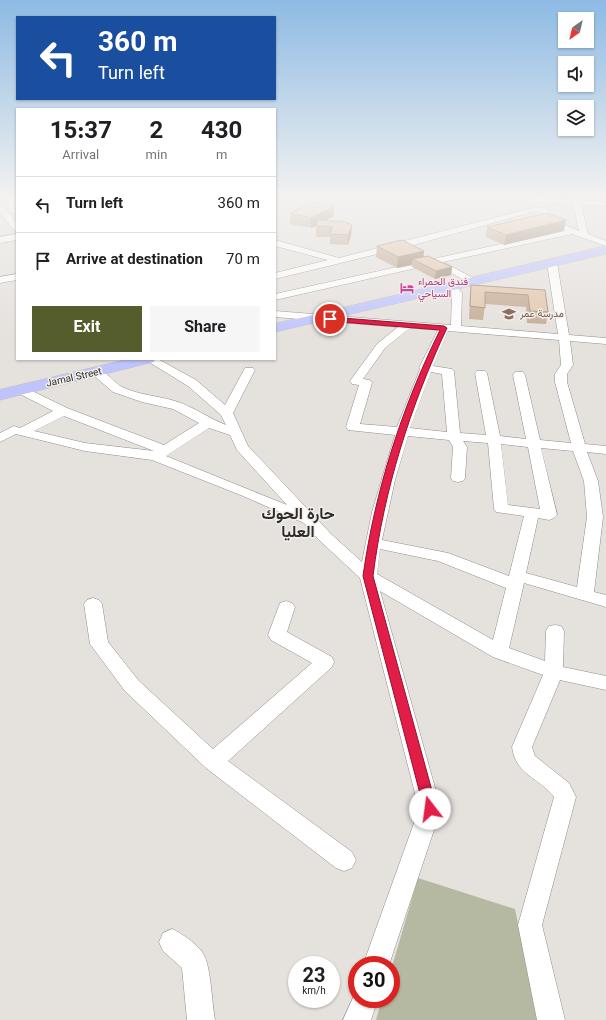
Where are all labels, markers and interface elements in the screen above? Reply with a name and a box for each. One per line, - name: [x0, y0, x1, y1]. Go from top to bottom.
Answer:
- north arrow: [558, 12, 594, 48]
- map controls: [558, 12, 594, 136]
- text: 360 m: [98, 22, 178, 66]
- icon: left: [32, 32, 84, 84]
- button: sound: [558, 56, 594, 92]
- text: Turn left: [98, 61, 165, 89]
- button: layers: [558, 100, 594, 136]
- text: 15:37: [50, 113, 112, 151]
- text: 2: [150, 113, 163, 151]
- text: 430: [201, 113, 242, 151]
- text: Arrival: [62, 146, 99, 166]
- text: min: [146, 146, 167, 166]
- text: m: [216, 146, 227, 166]
- text: Turn left: [66, 193, 123, 216]
- text: 360 m: [218, 193, 260, 216]
- icon: left: [32, 194, 54, 216]
- text: Arrive at destination: [66, 249, 203, 272]
- text: 70 m: [226, 249, 260, 272]
- icon: arrive: [32, 250, 54, 272]
- place label: فندق الحمراء السياحي: [418, 275, 469, 302]
- hotel icon: فندق الحمراء السياحي: [399, 280, 415, 296]
- pin: [313, 302, 347, 336]
- button: Exit: [32, 306, 142, 352]
- button: Share: [150, 306, 260, 352]
- school or university icon: مدرسة عمر: [501, 306, 517, 322]
- place label: مدرسة عمر: [519, 307, 564, 322]
- icon: arrive: [319, 308, 341, 330]
- street label: Jamal Street: [45, 364, 103, 392]
- district label: حارة الحوك العليا: [261, 503, 335, 546]
- position arrow: [409, 788, 451, 830]
- speed limit sign: 30: [348, 956, 400, 1008]
- text: 23: [303, 961, 325, 993]
- text: km/h: [302, 984, 326, 999]

